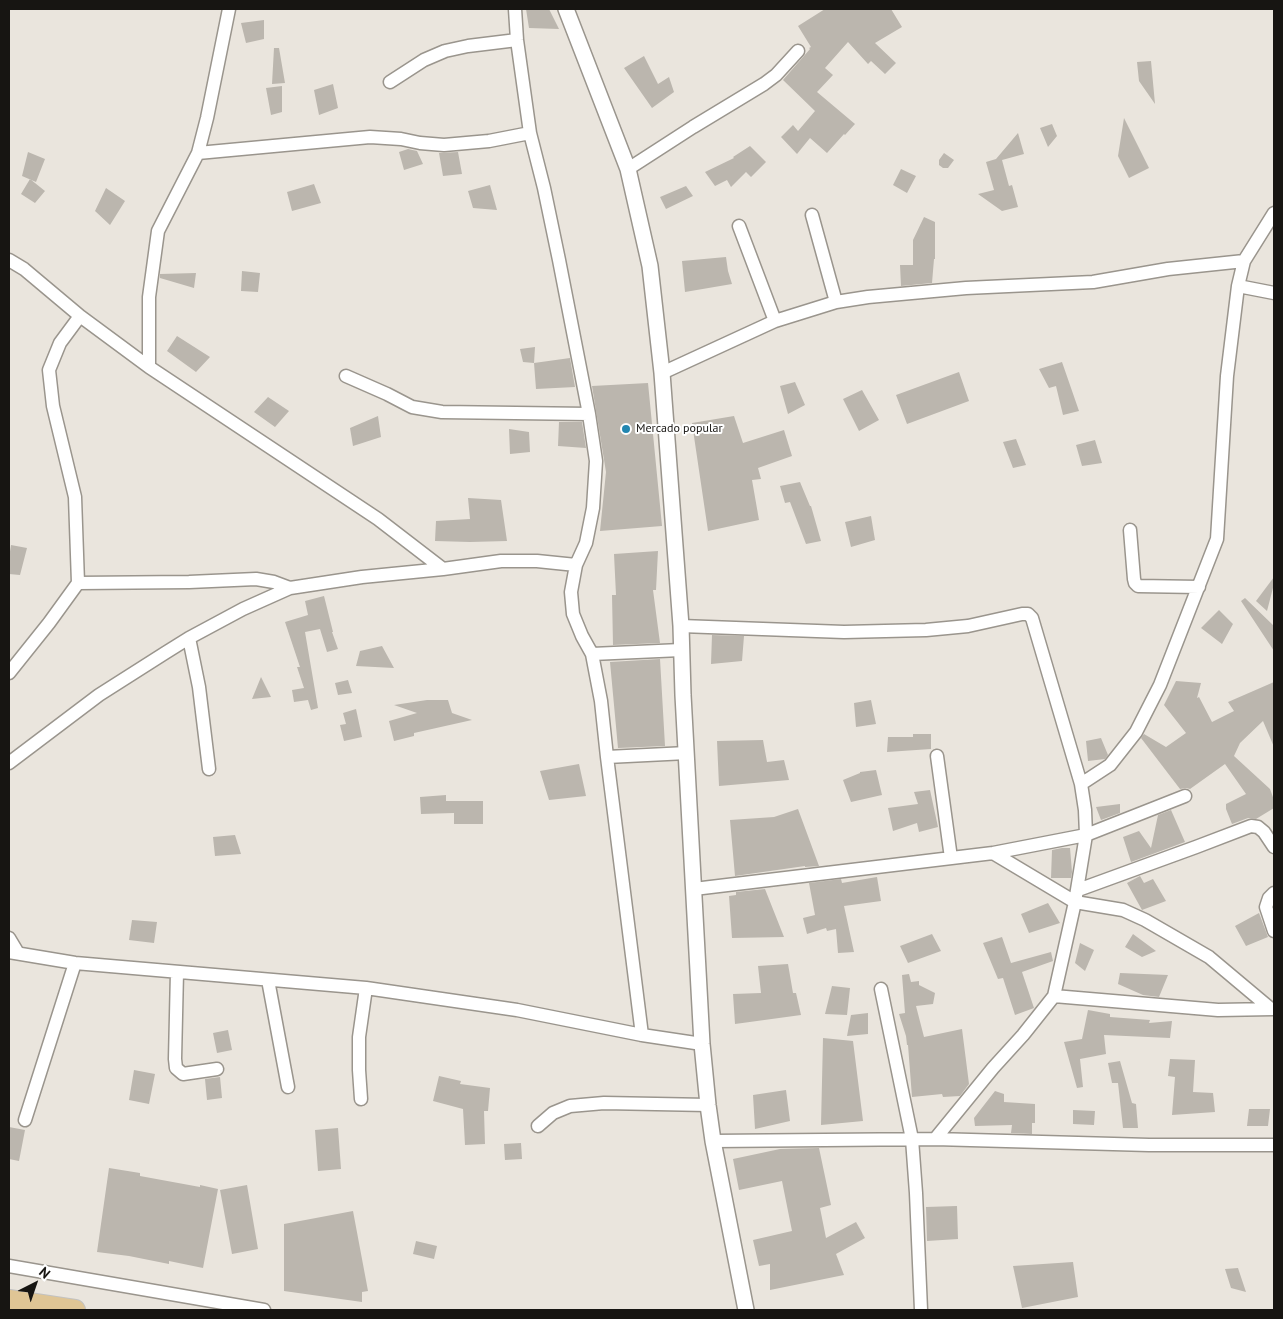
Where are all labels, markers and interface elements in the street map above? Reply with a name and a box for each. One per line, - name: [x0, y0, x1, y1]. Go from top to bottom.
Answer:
- place label: Mercado popular: [636, 422, 723, 436]
- marker: Mercado popular: [620, 423, 632, 435]
- north arrow: [10, 1259, 60, 1309]
- text: N: [35, 1263, 54, 1282]

